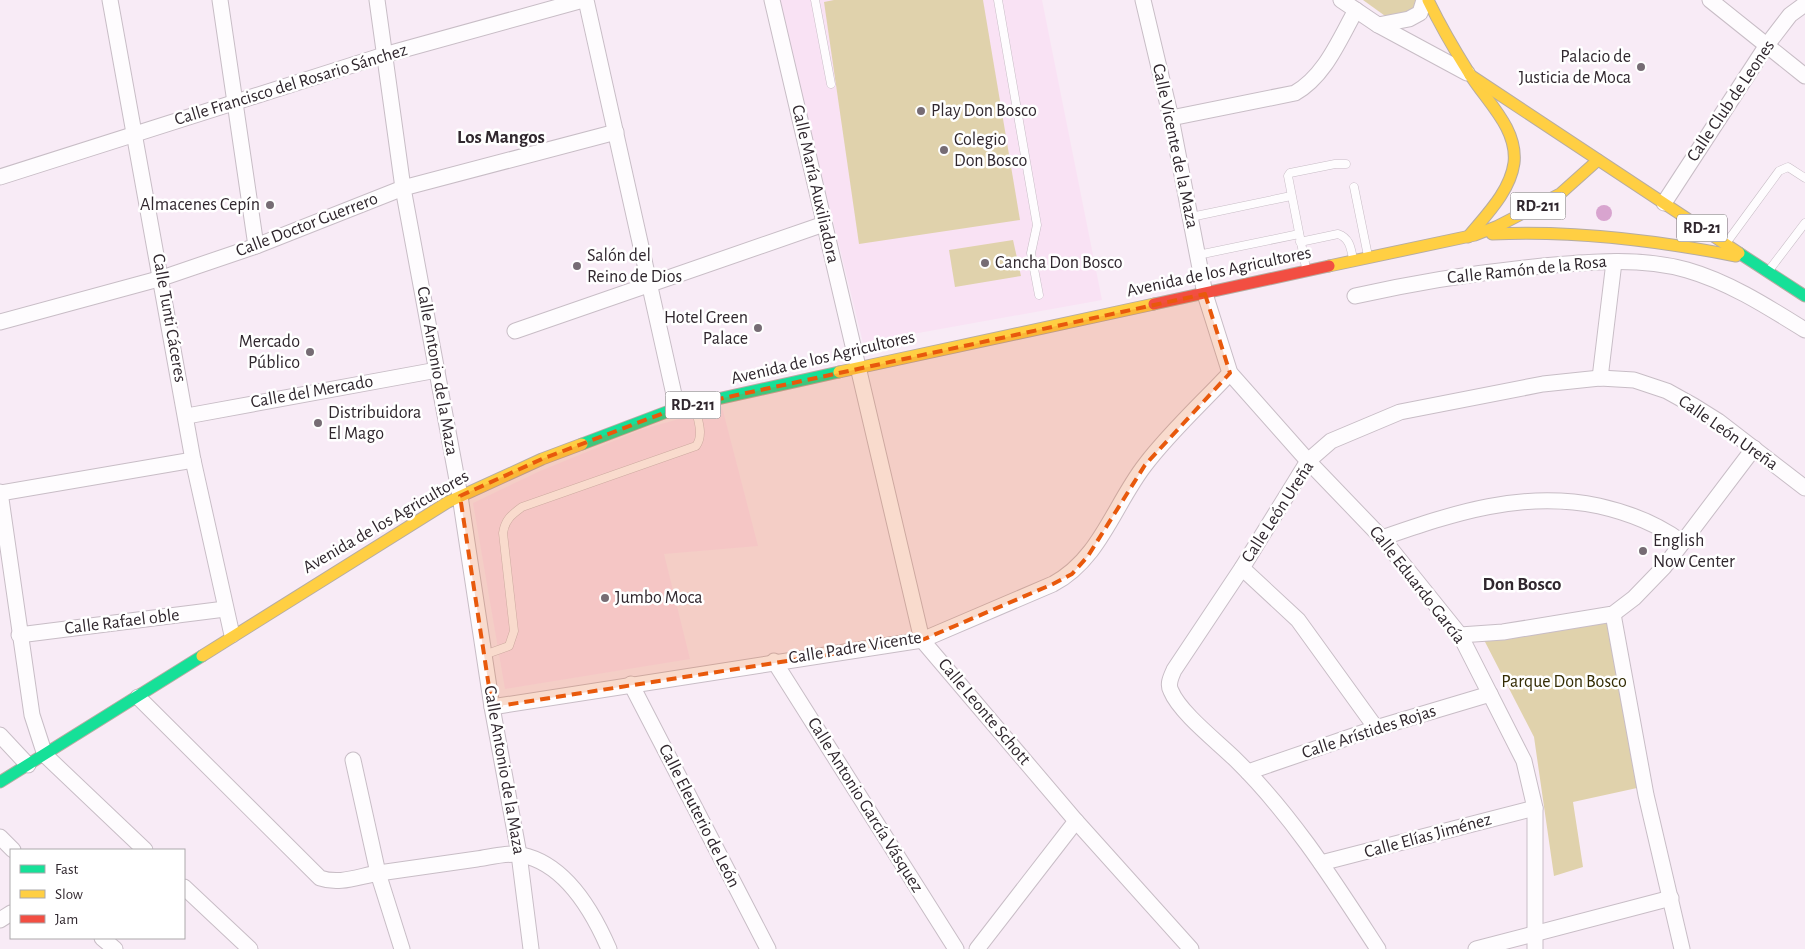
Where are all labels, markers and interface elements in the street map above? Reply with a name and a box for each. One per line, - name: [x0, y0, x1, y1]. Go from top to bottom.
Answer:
- street label: Calle Club de Leones: [1684, 37, 1778, 165]
- street label: Calle Francisco del Rosario Sánchez: [173, 41, 409, 129]
- place label: Palacio de Justicia de Moca: [1519, 48, 1631, 87]
- marker: Palacio de Justicia de Moca: [1635, 61, 1647, 73]
- street label: Calle Vicente de la Maza: [1149, 62, 1201, 230]
- place label: Play Don Bosco: [931, 102, 1037, 120]
- street label: Calle María Auxiliadora: [788, 103, 842, 265]
- marker: Play Don Bosco: [915, 105, 927, 117]
- district label: Los Mangos: [457, 128, 545, 147]
- place label: Colegio Don Bosco: [954, 131, 1027, 170]
- marker: Colegio Don Bosco: [938, 144, 950, 156]
- street label: Calle Doctor Guerrero: [233, 190, 381, 260]
- road number: RD-211: [1510, 192, 1566, 220]
- place label: Almacenes Cepín: [140, 196, 260, 214]
- marker: Almacenes Cepín: [264, 199, 276, 211]
- road number: RD-21: [1677, 214, 1727, 242]
- street label: Avenida de los Agricultores: [1125, 244, 1313, 300]
- place label: Salón del Reino de Dios: [587, 247, 682, 286]
- street label: Calle Tunti Cáceres: [149, 252, 189, 384]
- street label: Calle Ramón de la Rosa: [1446, 253, 1608, 287]
- place label: Cancha Don Bosco: [995, 254, 1123, 272]
- marker: Cancha Don Bosco: [979, 257, 991, 269]
- marker: Salón del Reino de Dios: [571, 260, 583, 272]
- street label: Calle Antonio de la Maza: [413, 285, 461, 457]
- place label: Hotel Green Palace: [664, 309, 748, 348]
- marker: Hotel Green Palace: [752, 322, 764, 334]
- street label: Avenida de los Agricultores: [729, 328, 917, 388]
- place label: Mercado Público: [239, 333, 300, 372]
- marker: Mercado Público: [304, 346, 316, 358]
- street label: Calle del Mercado: [249, 372, 375, 412]
- road number: RD-211: [666, 392, 720, 418]
- street label: Calle León Ureña: [1675, 392, 1781, 474]
- place label: Distribuidora El Mago: [328, 404, 421, 443]
- marker: Distribuidora El Mago: [312, 417, 324, 429]
- street label: Calle León Ureña: [1239, 458, 1317, 566]
- street label: Avenida de los Agricultores: [300, 467, 472, 577]
- street label: Calle Eduardo García: [1366, 523, 1468, 647]
- place label: English Now Center: [1653, 532, 1735, 571]
- marker: English Now Center: [1637, 545, 1649, 557]
- district label: Don Bosco: [1483, 575, 1561, 594]
- place label: Jumbo Moca: [615, 589, 703, 607]
- marker: Jumbo Moca: [599, 592, 611, 604]
- street label: Calle Rafael oble: [63, 606, 181, 638]
- street label: Calle Padre Vicente: [787, 629, 923, 667]
- street label: Calle Leonte Schott: [934, 655, 1034, 769]
- park label: Parque Don Bosco: [1501, 673, 1627, 691]
- street label: Calle Antonio de la Maza: [480, 684, 528, 856]
- street label: Calle Arístides Rojas: [1300, 702, 1438, 762]
- street label: Calle Antonio García Vásquez: [804, 714, 926, 896]
- street label: Calle Eleuterio de León: [655, 741, 743, 891]
- street label: Calle Elías Jiménez: [1362, 810, 1494, 862]
- legend: [10, 849, 185, 939]
- text: Fast: [55, 862, 79, 877]
- text: Slow: [55, 887, 83, 902]
- text: Jam: [55, 912, 78, 927]

